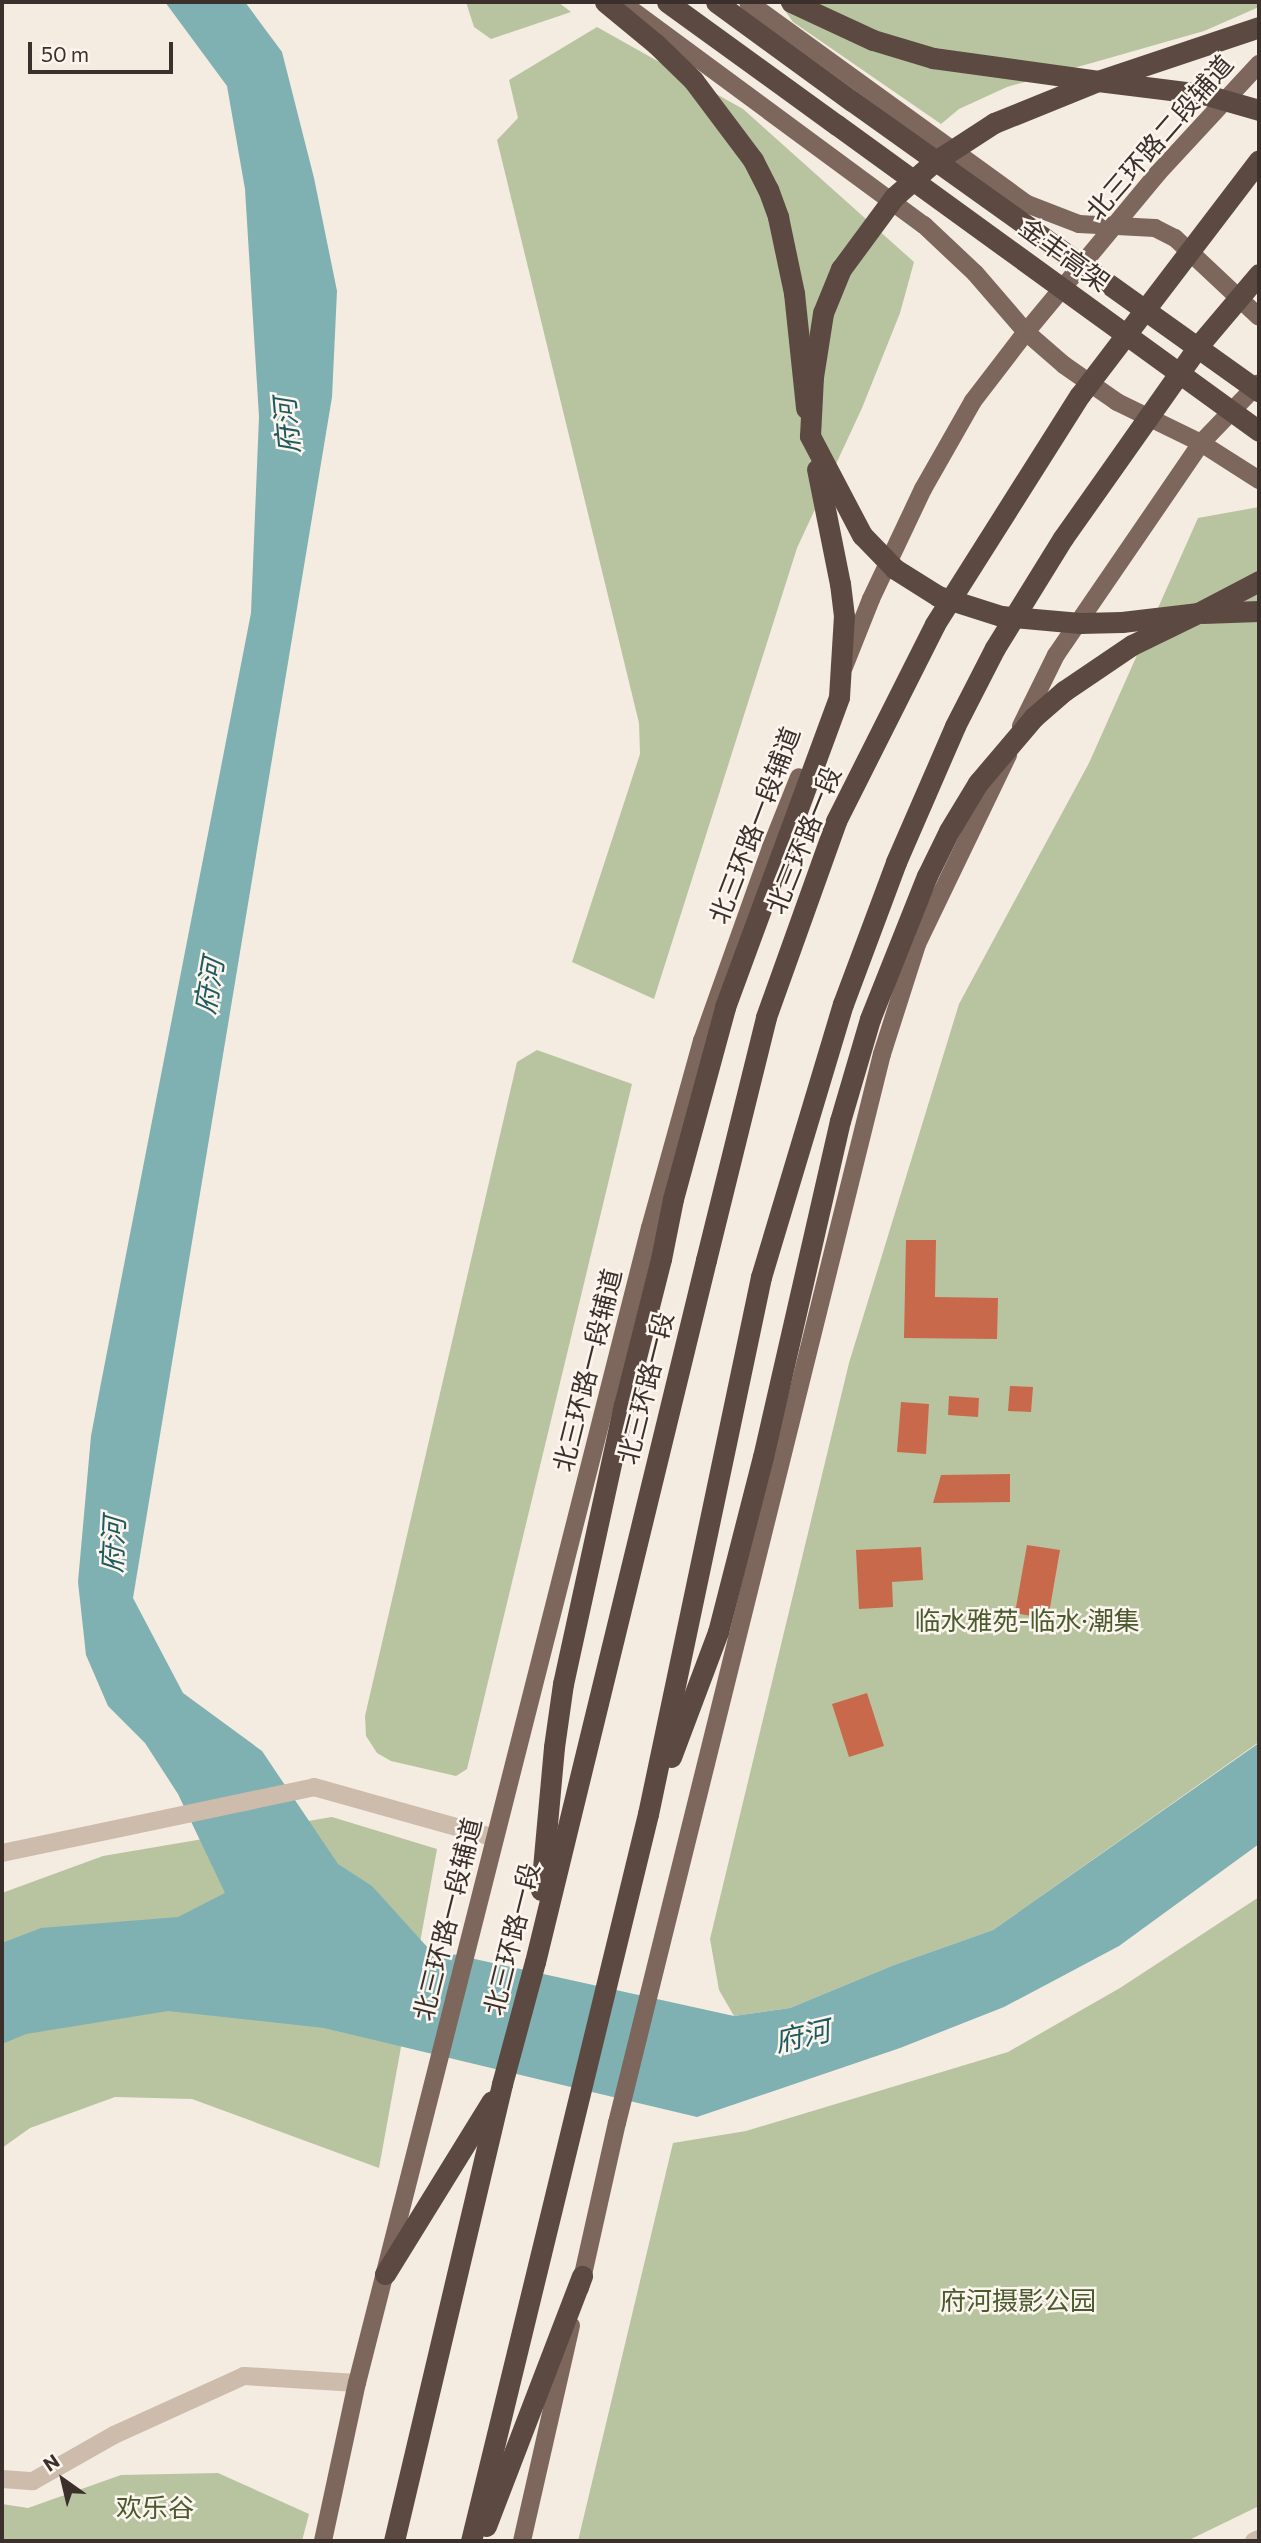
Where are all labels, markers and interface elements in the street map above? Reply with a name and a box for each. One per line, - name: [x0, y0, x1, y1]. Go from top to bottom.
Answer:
- scale bar: [32, 28, 177, 72]
- text: 50 m: [41, 41, 89, 66]
- street label: 北三环路二段辅道: [1079, 48, 1239, 226]
- street label: 金丰高架: [1014, 211, 1116, 297]
- water label: 府河: [267, 397, 305, 455]
- street label: 北三环路一段辅道: [702, 722, 806, 928]
- street label: 北三环路一段: [759, 762, 847, 918]
- water label: 府河: [187, 956, 229, 1016]
- street label: 北三环路一段辅道: [547, 1265, 627, 1475]
- street label: 北三环路一段: [611, 1309, 679, 1467]
- water label: 府河: [94, 1516, 130, 1574]
- park label: 临水雅苑-临水·潮集: [914, 1604, 1140, 1636]
- street label: 北三环路一段辅道: [407, 1814, 487, 2024]
- street label: 北三环路一段: [477, 1860, 545, 2018]
- water label: 府河: [771, 2012, 833, 2058]
- park label: 府河摄影公园: [940, 2284, 1096, 2316]
- north arrow: [28, 2445, 98, 2515]
- text: N: [39, 2449, 63, 2476]
- park label: 欢乐谷: [116, 2491, 194, 2523]

